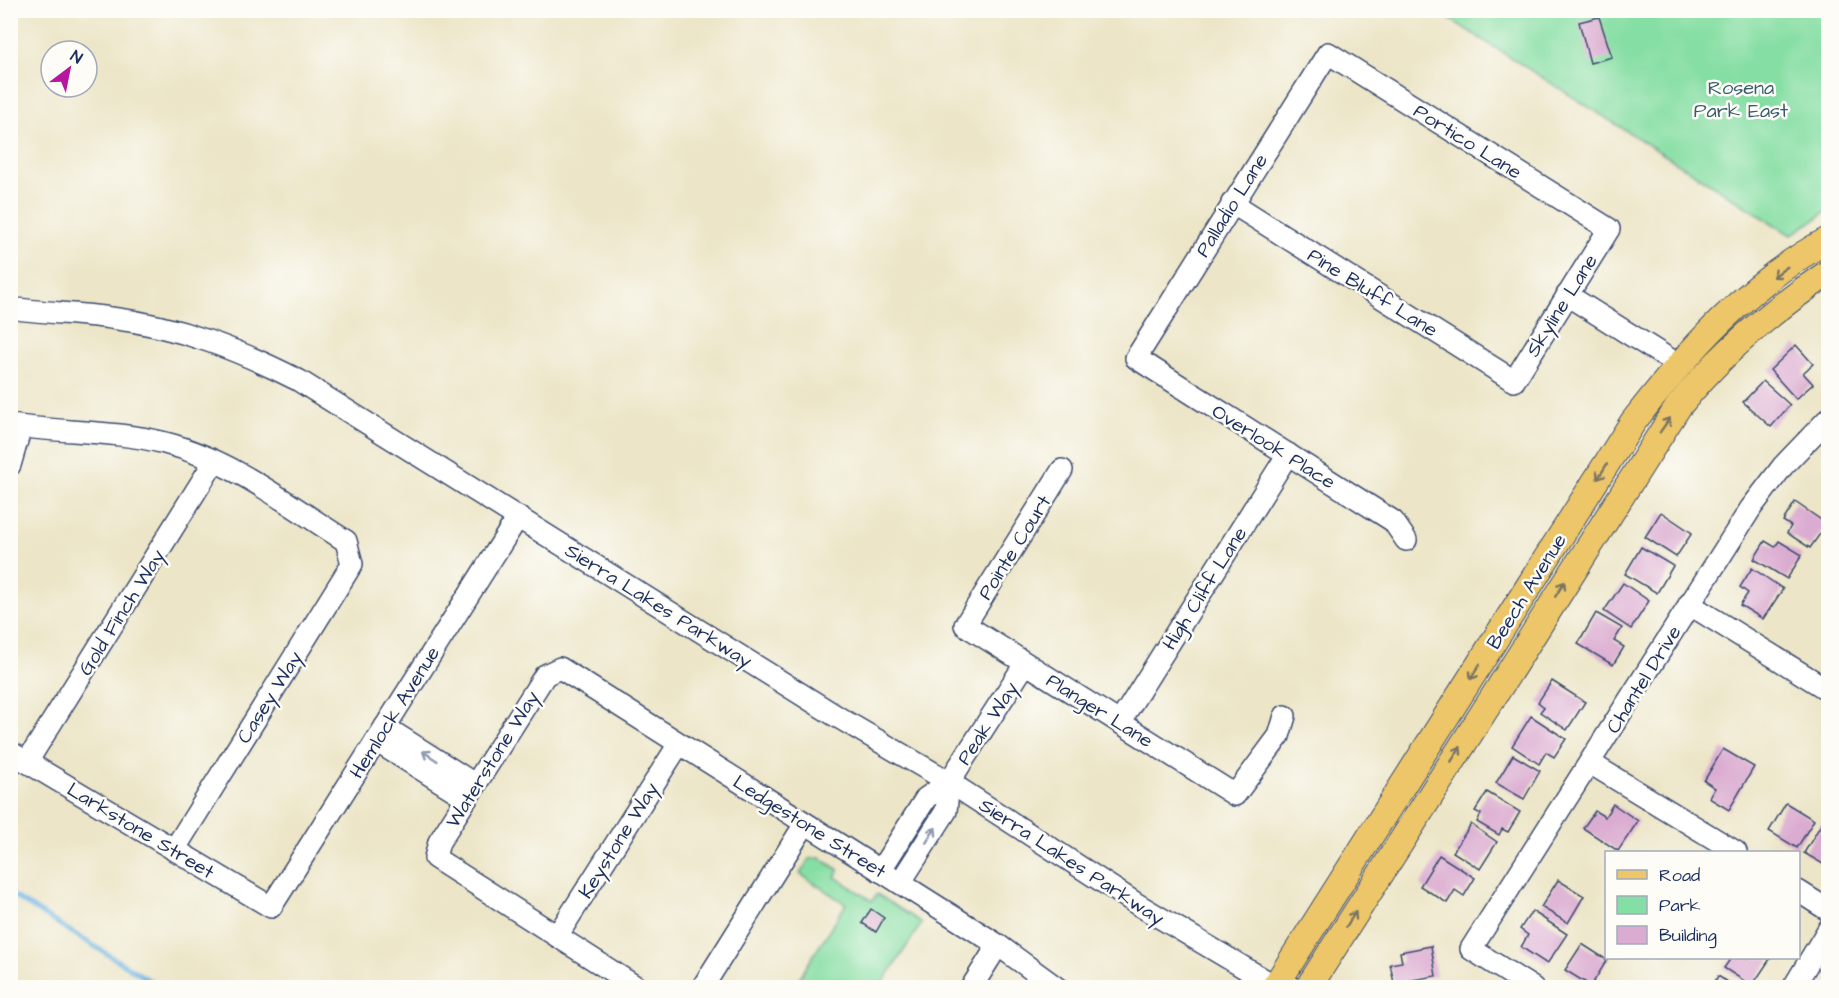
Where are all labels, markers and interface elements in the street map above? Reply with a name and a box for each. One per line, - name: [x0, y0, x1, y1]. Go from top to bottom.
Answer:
- north arrow: [39, 39, 99, 99]
- text: N: [66, 45, 87, 69]
- park label: Rosena Park East: [1694, 74, 1788, 125]
- street label: Portico Lane: [1408, 97, 1527, 186]
- street label: Palladio Lane: [1189, 148, 1275, 262]
- street label: Pine Bluff Lane: [1302, 242, 1443, 344]
- street label: Skyline Lane: [1519, 249, 1605, 363]
- one-way arrow: [1772, 266, 1788, 278]
- street label: Overlook Place: [1206, 398, 1341, 496]
- one-way arrow: [1659, 417, 1671, 434]
- one-way arrow: [1595, 463, 1607, 480]
- street label: Pointe Court: [972, 490, 1058, 605]
- street label: High Cliff Lane: [1156, 521, 1255, 656]
- street label: Beech Avenue: [1480, 528, 1574, 655]
- street label: Sierra Lakes Parkway: [559, 537, 757, 676]
- street label: Gold Finch Way: [72, 544, 173, 681]
- one-way arrow: [1554, 581, 1566, 598]
- street label: Chantel Drive: [1600, 620, 1688, 739]
- street label: Hemlock Avenue: [343, 641, 447, 784]
- street label: Casey Way: [230, 646, 310, 750]
- one-way arrow: [1469, 663, 1481, 680]
- street label: Planger Lane: [1040, 667, 1158, 756]
- street label: Peak Way: [950, 676, 1026, 771]
- street label: Waterstone Way: [439, 685, 547, 834]
- one-way arrow: [1450, 746, 1462, 763]
- one-way arrow: [422, 750, 439, 763]
- street label: Ledgestone Street: [727, 768, 892, 886]
- street label: Larkstone Street: [62, 776, 219, 886]
- street label: Keystone Way: [572, 777, 667, 904]
- street label: Sierra Lakes Parkway: [973, 791, 1170, 933]
- one-way arrow: [926, 827, 938, 844]
- legend: [1605, 851, 1800, 959]
- text: Road: [1659, 863, 1700, 888]
- text: Park: [1659, 893, 1701, 918]
- one-way arrow: [1345, 910, 1358, 927]
- text: Building: [1659, 923, 1717, 949]

